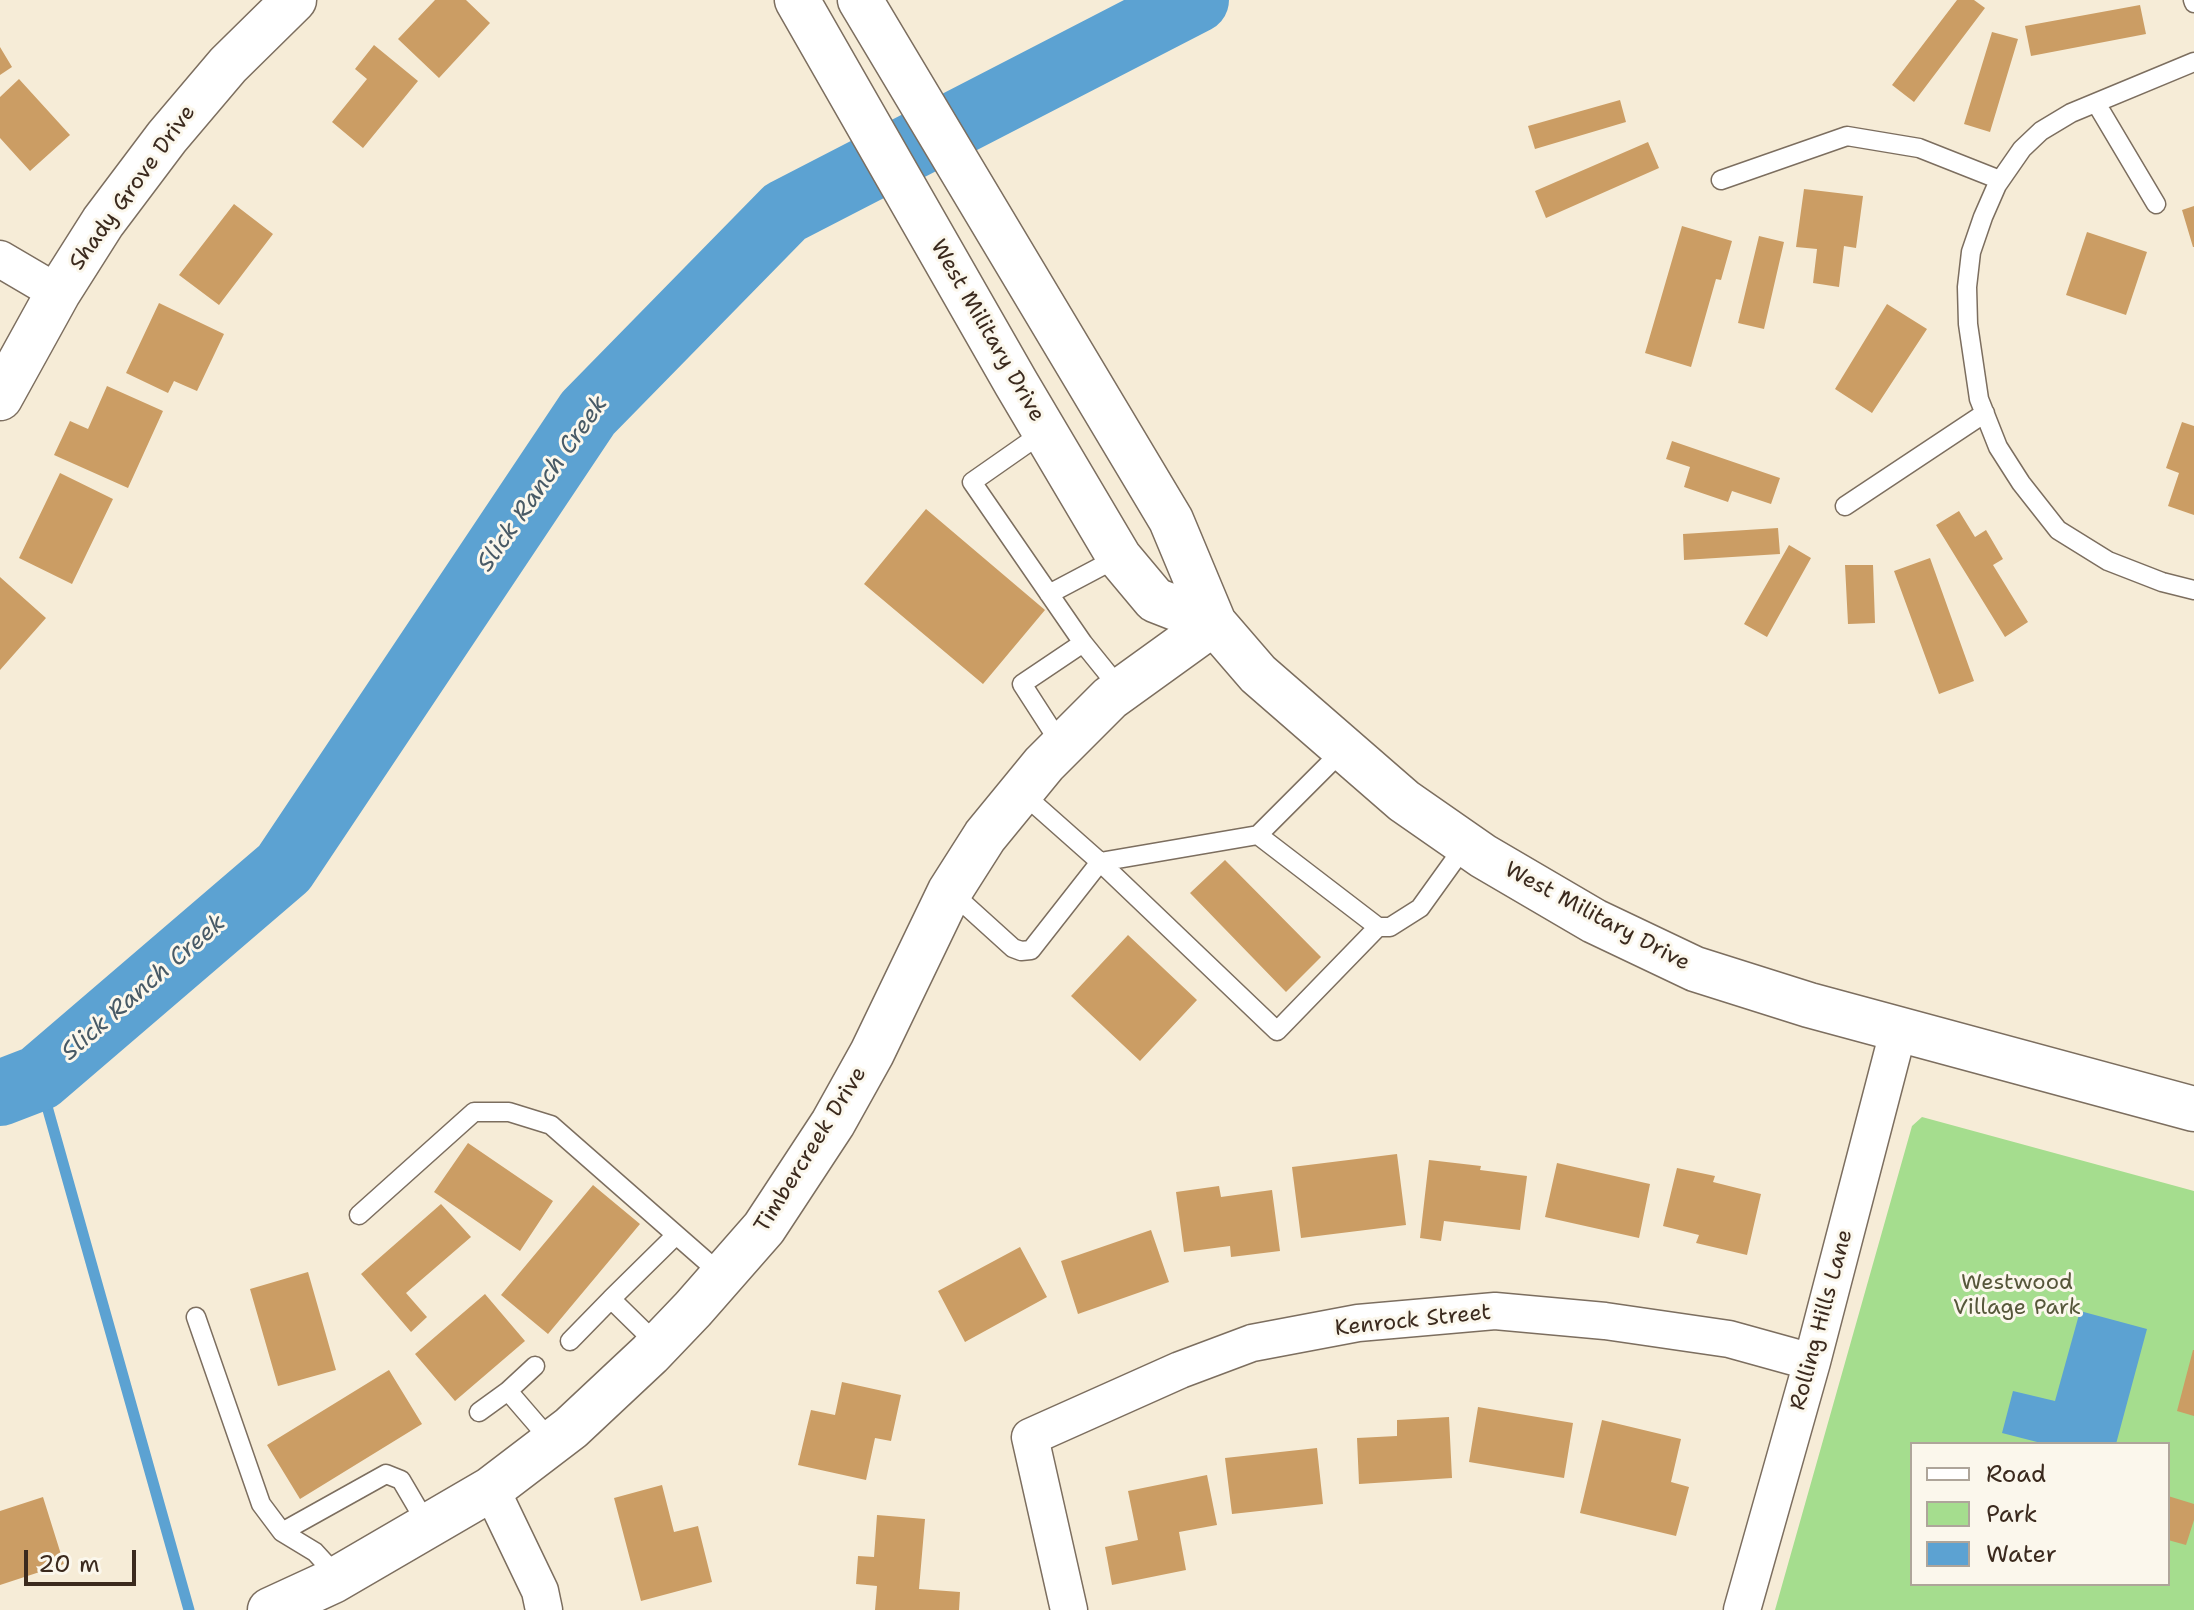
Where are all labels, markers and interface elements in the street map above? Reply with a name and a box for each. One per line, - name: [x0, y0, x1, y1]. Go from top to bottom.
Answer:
- street label: Shady Grove Drive: [64, 100, 202, 276]
- street label: West Military Drive: [924, 235, 1050, 427]
- water label: Slick Ranch Creek: [472, 390, 614, 578]
- street label: West Military Drive: [1500, 857, 1694, 977]
- water label: Slick Ranch Creek: [56, 909, 232, 1067]
- street label: Timbercreek Drive: [749, 1062, 873, 1238]
- street label: Rolling Hills Lane: [1785, 1227, 1859, 1413]
- park label: Westwood Village Park: [1953, 1270, 2081, 1322]
- street label: Kenrock Street: [1334, 1300, 1492, 1342]
- legend: [1910, 1442, 2170, 1586]
- text: Road: [1986, 1458, 2046, 1490]
- text: Park: [1986, 1498, 2038, 1530]
- scale bar: [28, 1534, 140, 1584]
- text: Water: [1986, 1538, 2057, 1570]
- text: 20 m: [38, 1548, 100, 1580]

